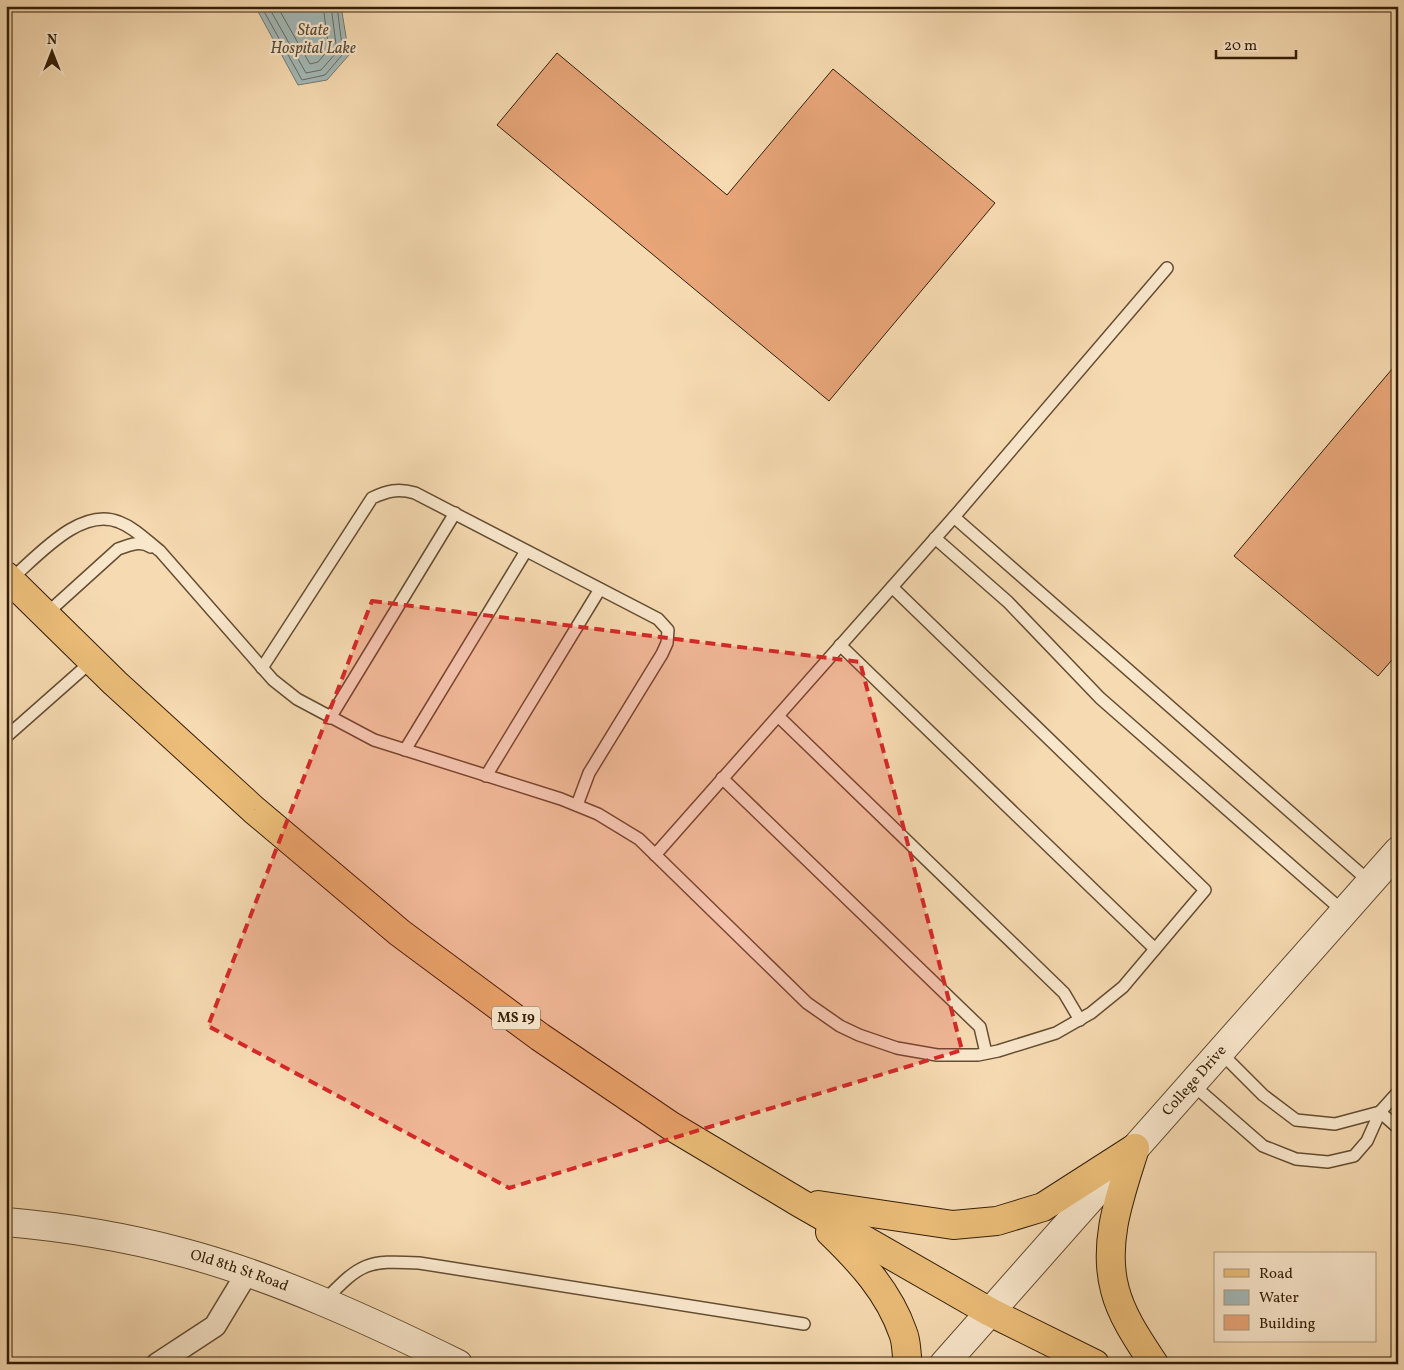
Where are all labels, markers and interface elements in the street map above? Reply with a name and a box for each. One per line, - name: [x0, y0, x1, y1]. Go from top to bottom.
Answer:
- water label: State Hospital Lake: [270, 20, 356, 60]
- north arrow: [28, 28, 78, 78]
- scale bar: [1216, 28, 1296, 60]
- text: N: [47, 31, 57, 50]
- text: 20 m: [1224, 36, 1257, 57]
- road number: MS 19: [492, 1006, 540, 1030]
- street label: College Drive: [1157, 1041, 1232, 1121]
- street label: Old 8th St Road: [188, 1244, 291, 1297]
- legend: [1214, 1252, 1376, 1342]
- text: Road: [1259, 1264, 1293, 1285]
- text: Water: [1259, 1288, 1299, 1309]
- text: Building: [1259, 1314, 1316, 1335]

